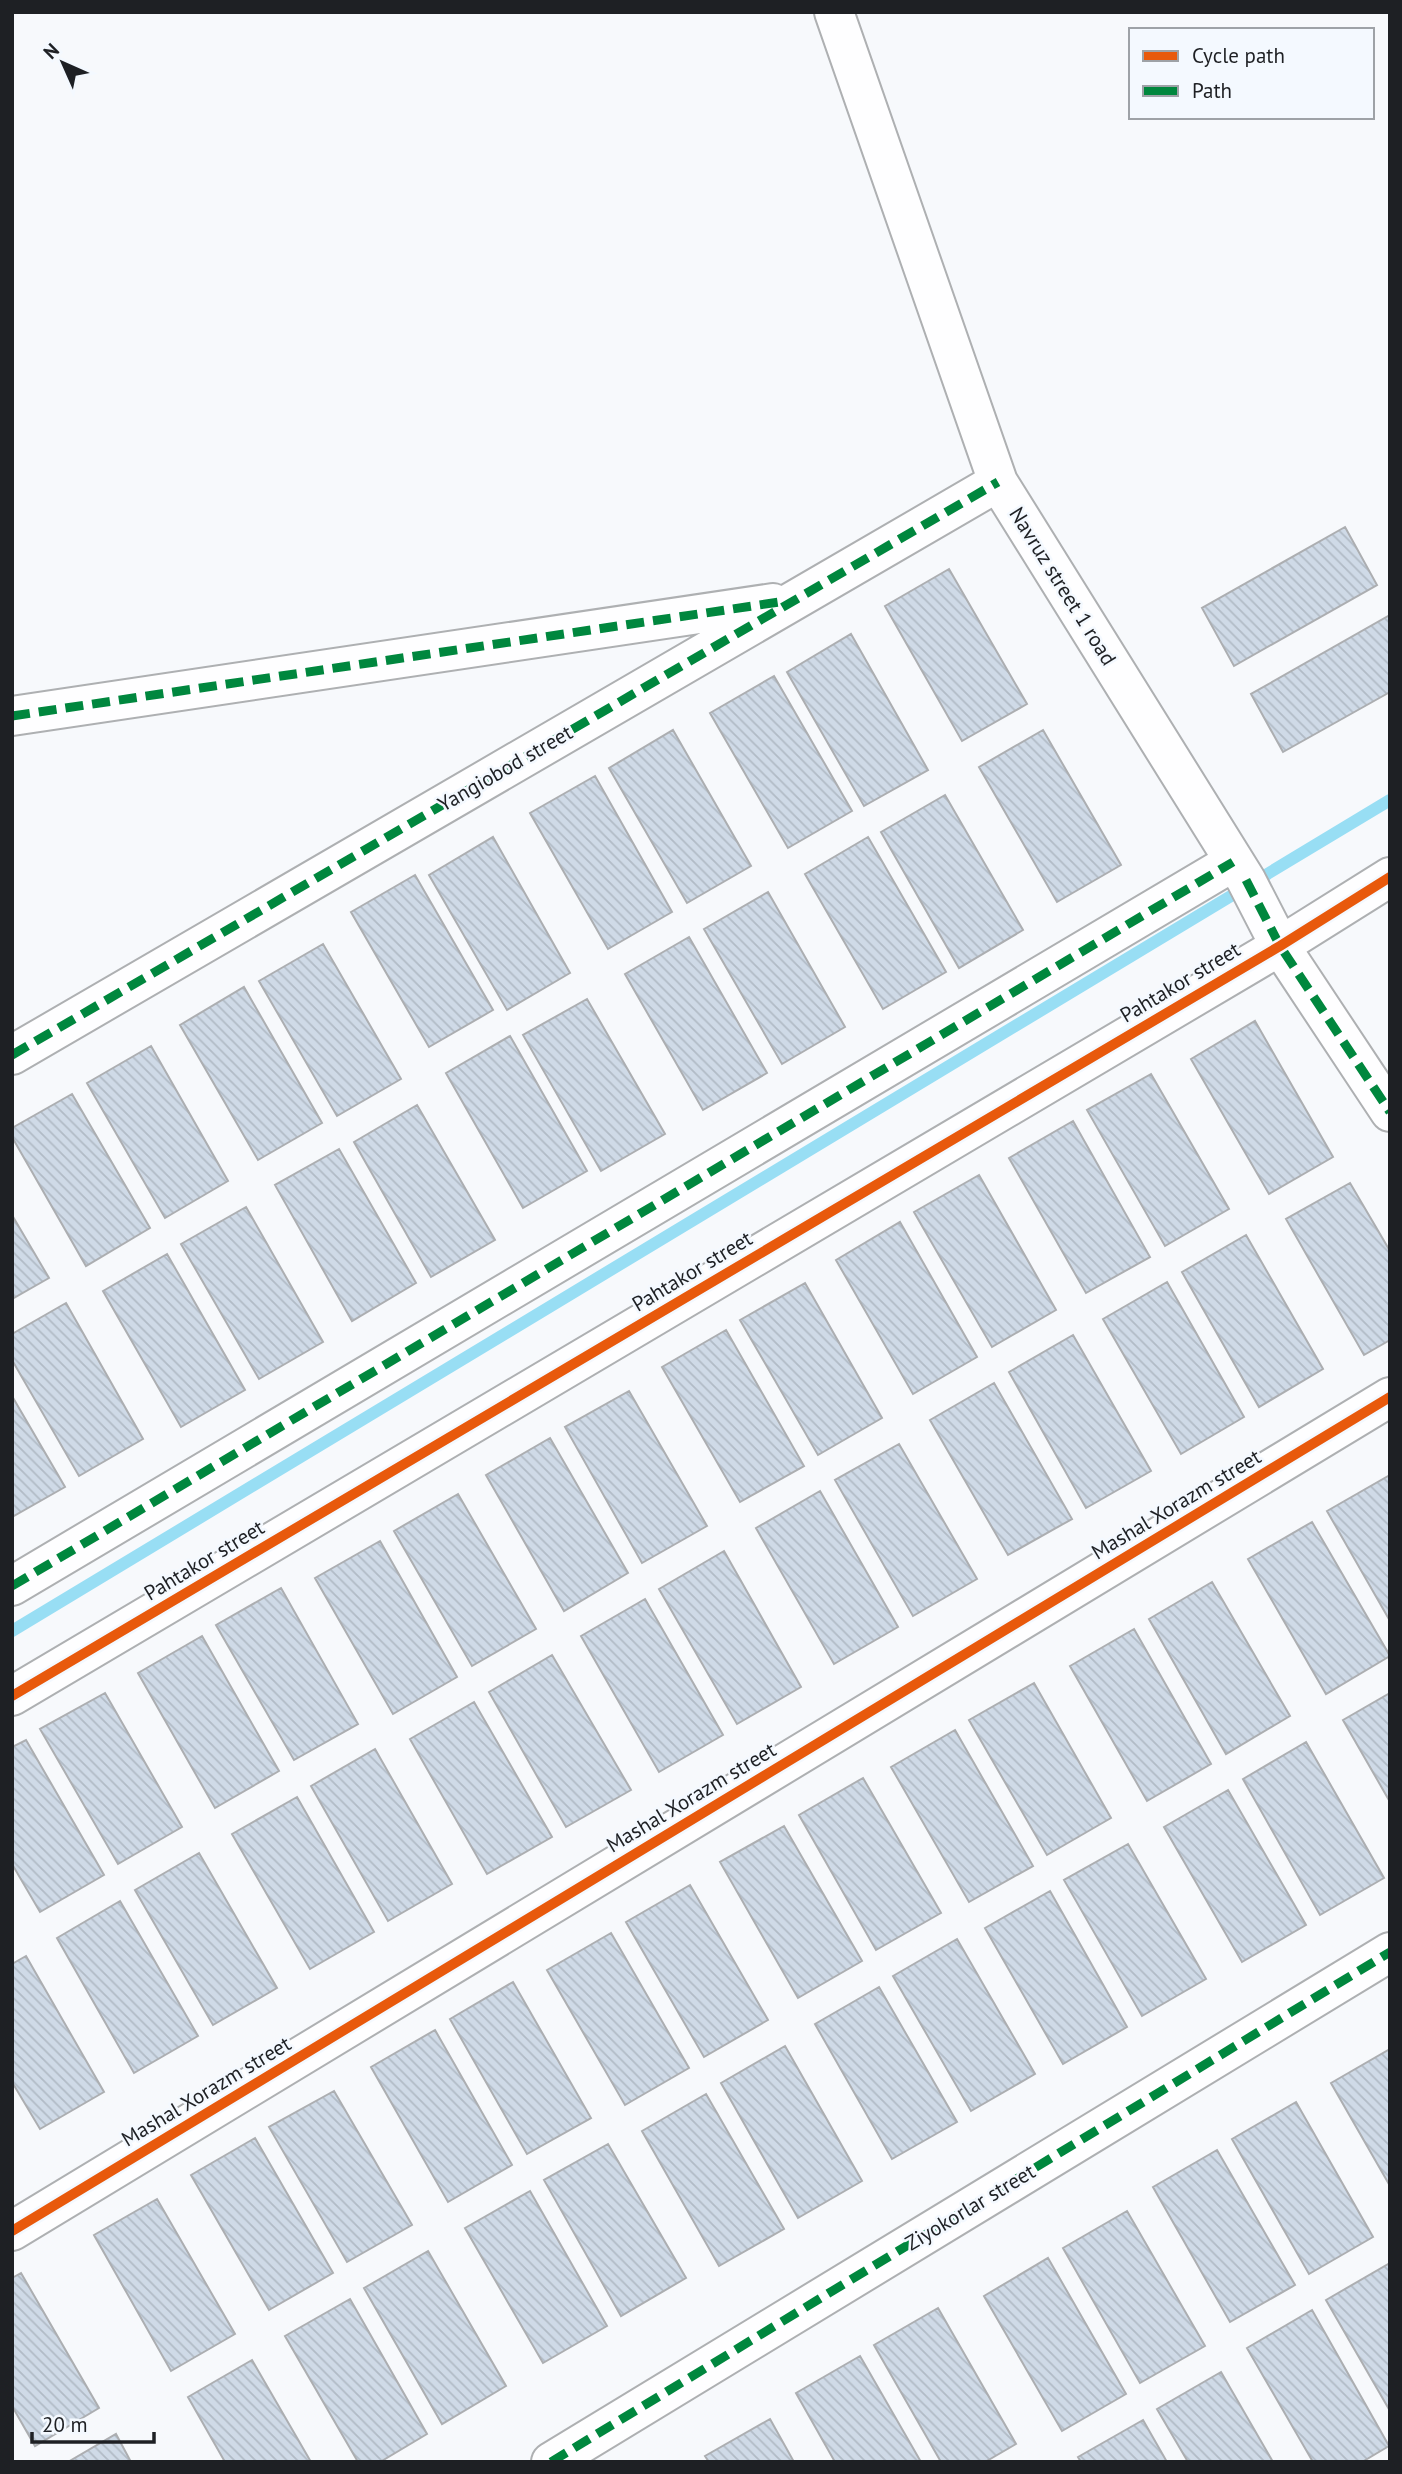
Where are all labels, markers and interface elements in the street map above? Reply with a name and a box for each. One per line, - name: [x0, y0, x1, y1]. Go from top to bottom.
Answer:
- north arrow: [28, 28, 98, 98]
- legend: [1129, 28, 1374, 119]
- text: N: [38, 38, 64, 64]
- text: Cycle path: [1192, 42, 1285, 69]
- text: Path: [1192, 77, 1232, 104]
- street label: Navruz street 1 road: [1003, 502, 1123, 670]
- street label: Yangiobod street: [433, 719, 577, 817]
- street label: Pahtakor street: [1115, 936, 1245, 1028]
- street label: Pahtakor street: [627, 1225, 757, 1317]
- street label: Mashal Xorazm street: [1086, 1443, 1266, 1565]
- street label: Pahtakor street: [139, 1514, 269, 1606]
- street label: Mashal Xorazm street: [601, 1736, 781, 1858]
- street label: Mashal Xorazm street: [116, 2030, 296, 2152]
- street label: Ziyokorlar street: [900, 2158, 1040, 2256]
- scale bar: [32, 2400, 154, 2444]
- text: 20 m: [42, 2411, 88, 2438]

